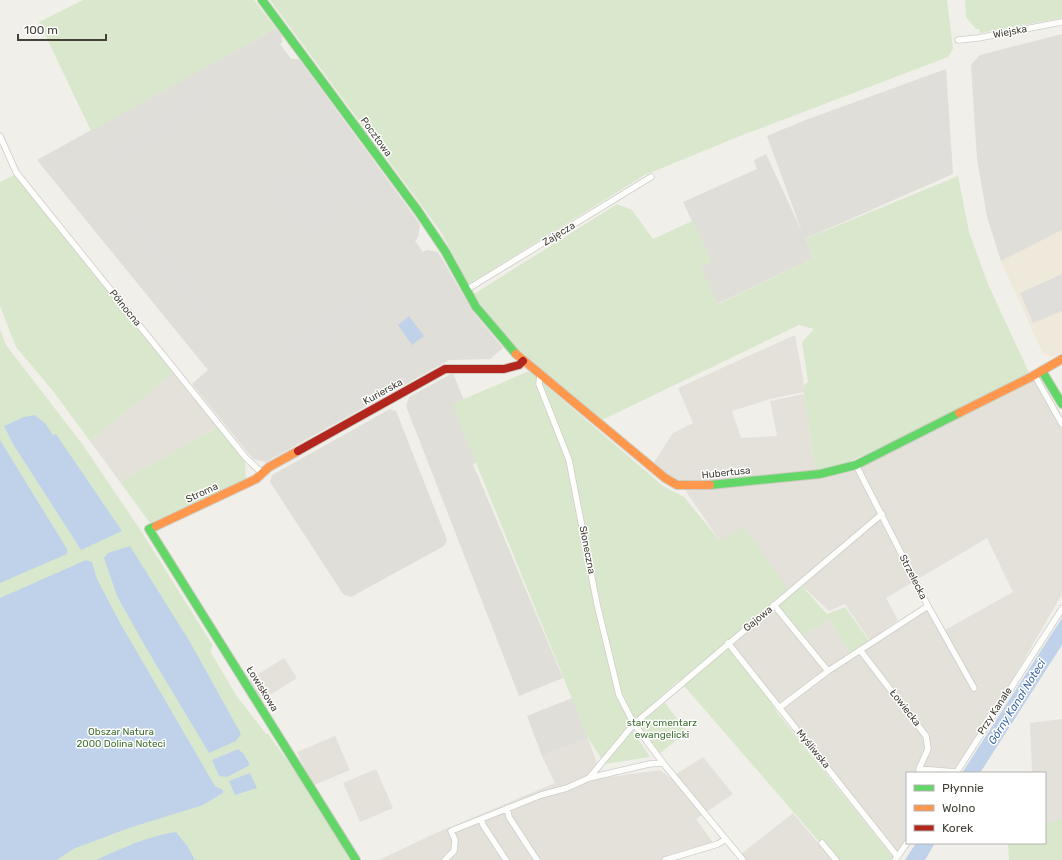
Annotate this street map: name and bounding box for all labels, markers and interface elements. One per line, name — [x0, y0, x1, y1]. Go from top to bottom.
scale bar — [18, 16, 106, 42]
text: 100 m — [24, 23, 58, 37]
street label: Wiejska — [992, 23, 1028, 41]
street label: Pocztowa — [358, 115, 394, 159]
street label: Zajęcza — [541, 219, 577, 249]
street label: Północna — [107, 287, 143, 329]
street label: Kurierska — [361, 376, 405, 408]
street label: Hubertusa — [701, 464, 751, 482]
street label: Stroma — [184, 480, 220, 506]
street label: Słoneczna — [576, 525, 598, 575]
street label: Strzelecka — [897, 553, 929, 601]
street label: Gajowa — [741, 604, 775, 634]
water label: Górny Kanał Noteci — [986, 657, 1049, 747]
street label: Łowiskowa — [243, 664, 281, 714]
street label: Przy Kanale — [975, 685, 1015, 737]
street label: Łowiecka — [887, 687, 923, 729]
park label: stary cmentarz ewangelicki — [627, 717, 697, 741]
park label: Obszar Natura 2000 Dolina Noteci — [77, 726, 165, 750]
street label: Myśliwska — [794, 727, 832, 771]
legend — [906, 772, 1046, 844]
text: Płynnie — [942, 781, 984, 795]
text: Wolno — [942, 801, 975, 815]
text: Korek — [942, 821, 974, 835]

